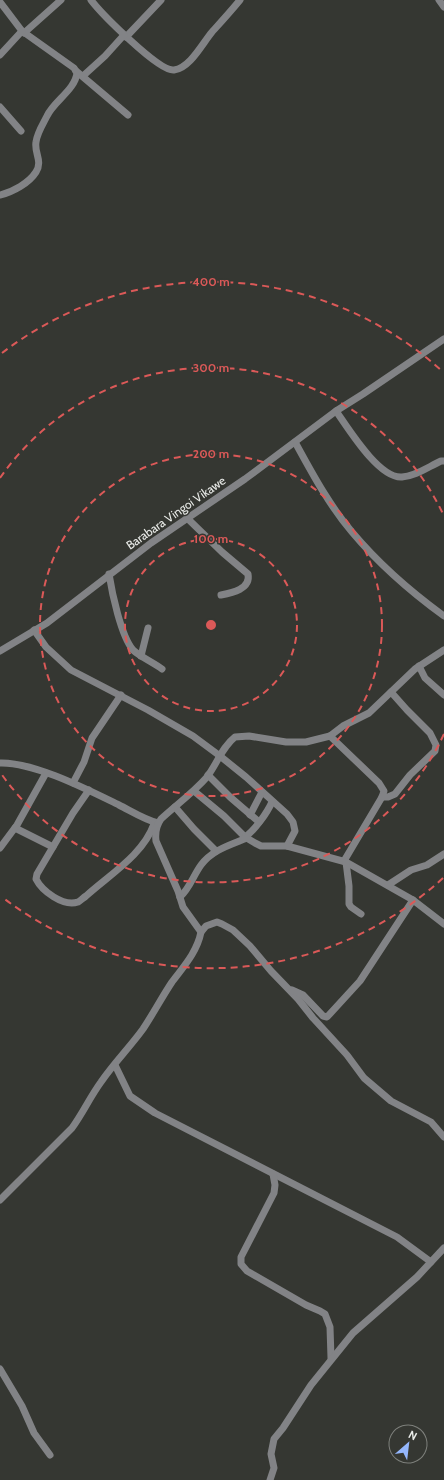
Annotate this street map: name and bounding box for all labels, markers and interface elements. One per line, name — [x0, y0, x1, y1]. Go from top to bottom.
text: 400 m — [192, 274, 230, 289]
text: 300 m — [193, 360, 229, 375]
text: 200 m — [193, 446, 229, 461]
street label: Barabara Vingoi Vikawe — [123, 473, 228, 553]
text: 100 m — [194, 531, 228, 546]
centre of rings — [204, 618, 218, 632]
north arrow — [388, 1424, 428, 1464]
text: N — [406, 1427, 419, 1443]

